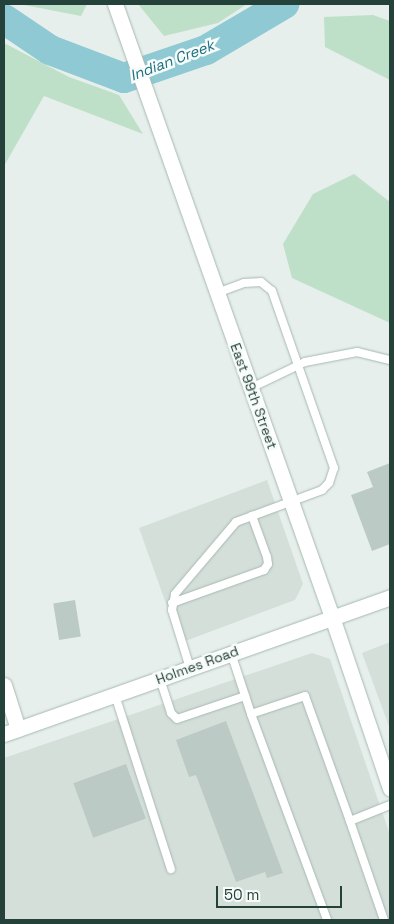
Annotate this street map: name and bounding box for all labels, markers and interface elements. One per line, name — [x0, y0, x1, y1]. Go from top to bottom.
water label: Indian Creek — [127, 36, 217, 84]
street label: East 99th Street — [227, 341, 281, 451]
street label: Holmes Road — [153, 642, 241, 688]
scale bar — [219, 876, 345, 908]
text: 50 m — [224, 885, 259, 904]

